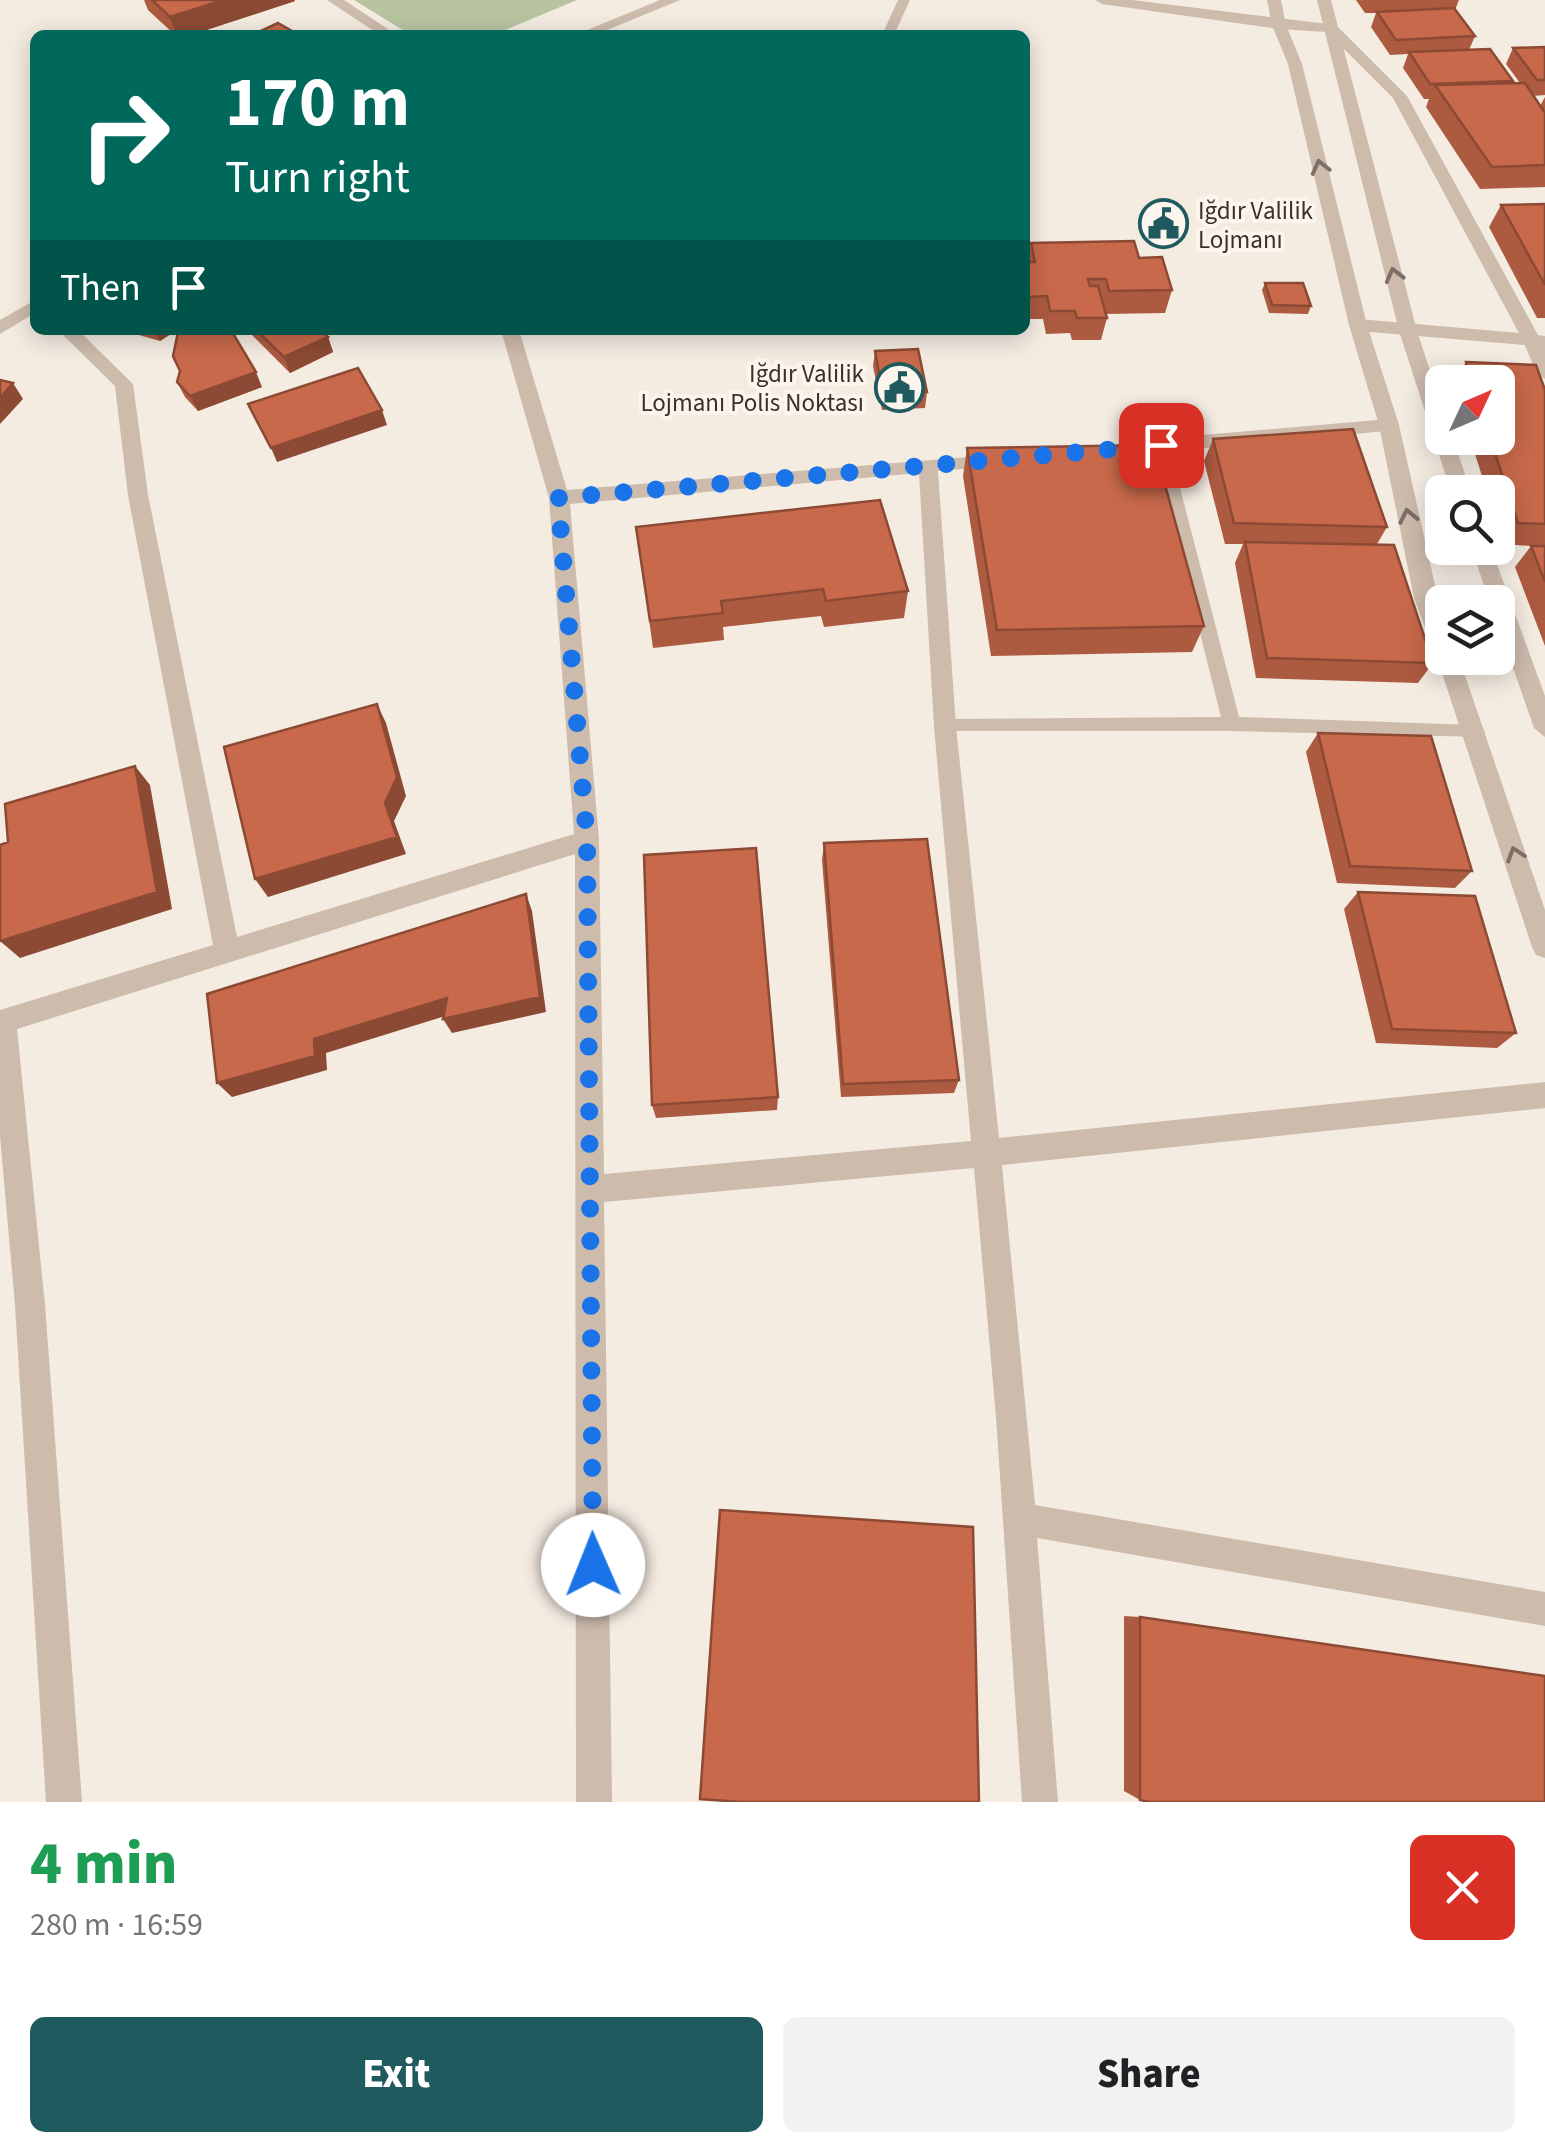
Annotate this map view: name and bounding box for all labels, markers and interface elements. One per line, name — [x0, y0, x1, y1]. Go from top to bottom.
text: 170 m — [225, 53, 410, 153]
icon: right — [60, 70, 190, 200]
text: Turn right — [225, 146, 410, 210]
one-way arrow — [1311, 159, 1332, 176]
place label: Iğdır Valilik Lojmanı — [1198, 193, 1314, 258]
public building icon: Iğdır Valilik Lojmanı — [1137, 198, 1189, 250]
icon: arrive — [161, 260, 216, 315]
text: Then — [60, 261, 141, 315]
one-way arrow — [1384, 266, 1405, 284]
place label: Iğdır Valilik Lojmanı Polis Noktası — [640, 356, 865, 421]
public building icon: Iğdır Valilik Lojmanı Polis Noktası — [873, 361, 925, 413]
north arrow — [1425, 365, 1515, 455]
map controls — [1425, 365, 1515, 675]
pin — [1119, 403, 1204, 488]
icon: arrive — [1134, 418, 1189, 473]
button: search — [1425, 475, 1515, 565]
one-way arrow — [1399, 508, 1420, 525]
button: layers — [1425, 585, 1515, 675]
one-way arrow — [1506, 846, 1527, 863]
position arrow — [541, 1513, 645, 1617]
text: 4 min — [30, 1822, 177, 1907]
button: close — [1410, 1835, 1515, 1940]
text: 280 m · 16:59 — [30, 1902, 203, 1948]
button: Exit — [30, 2017, 763, 2132]
button: Share — [783, 2017, 1515, 2132]

